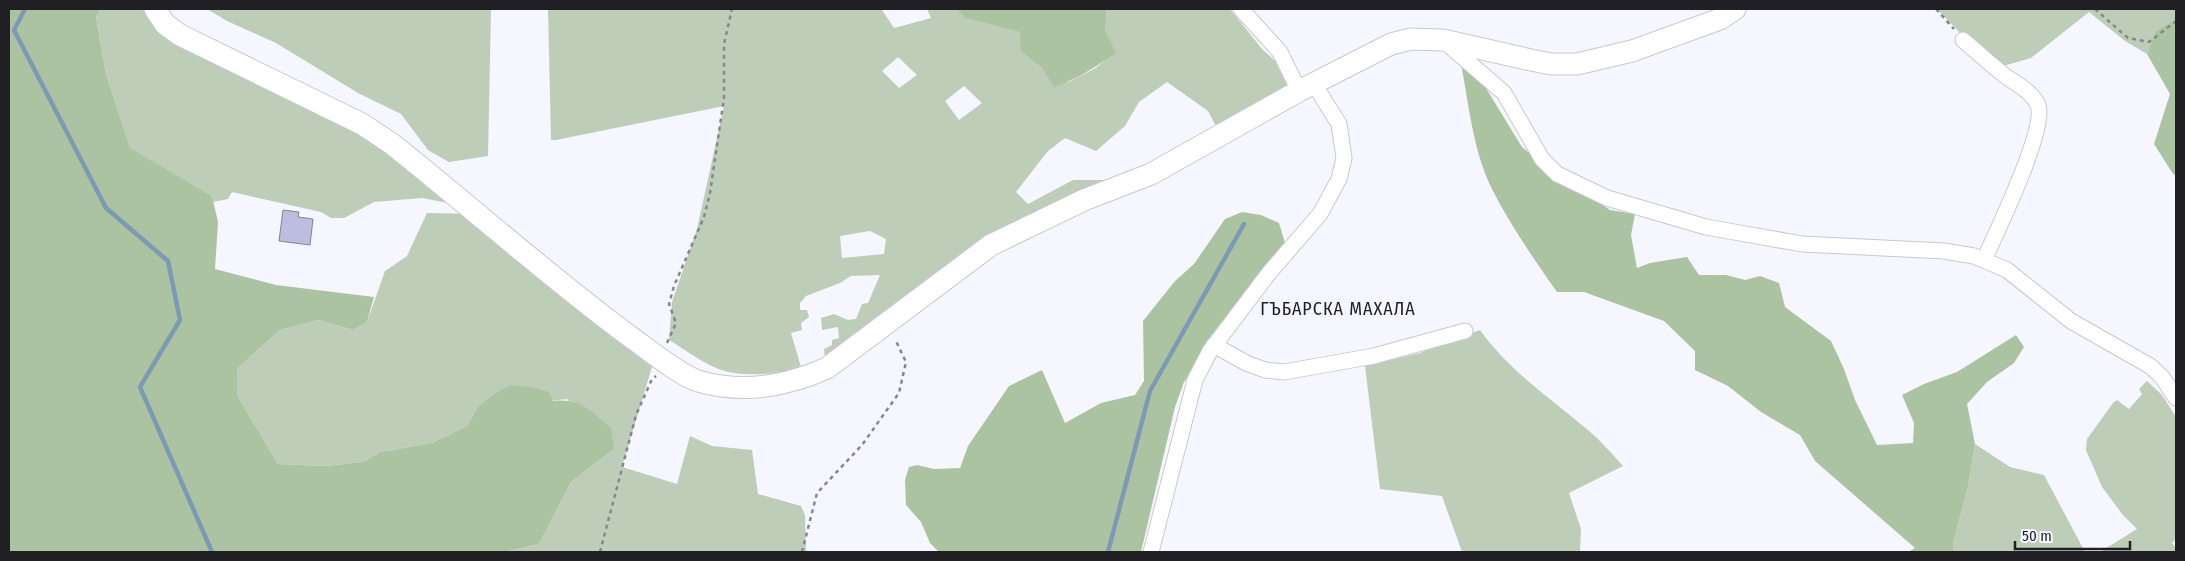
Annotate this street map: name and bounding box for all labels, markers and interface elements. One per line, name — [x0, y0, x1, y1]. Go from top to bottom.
district label: ГЪБАРСКА МАХАЛА — [1260, 298, 1416, 320]
scale bar — [2015, 518, 2130, 550]
text: 50 m — [2022, 527, 2052, 545]

